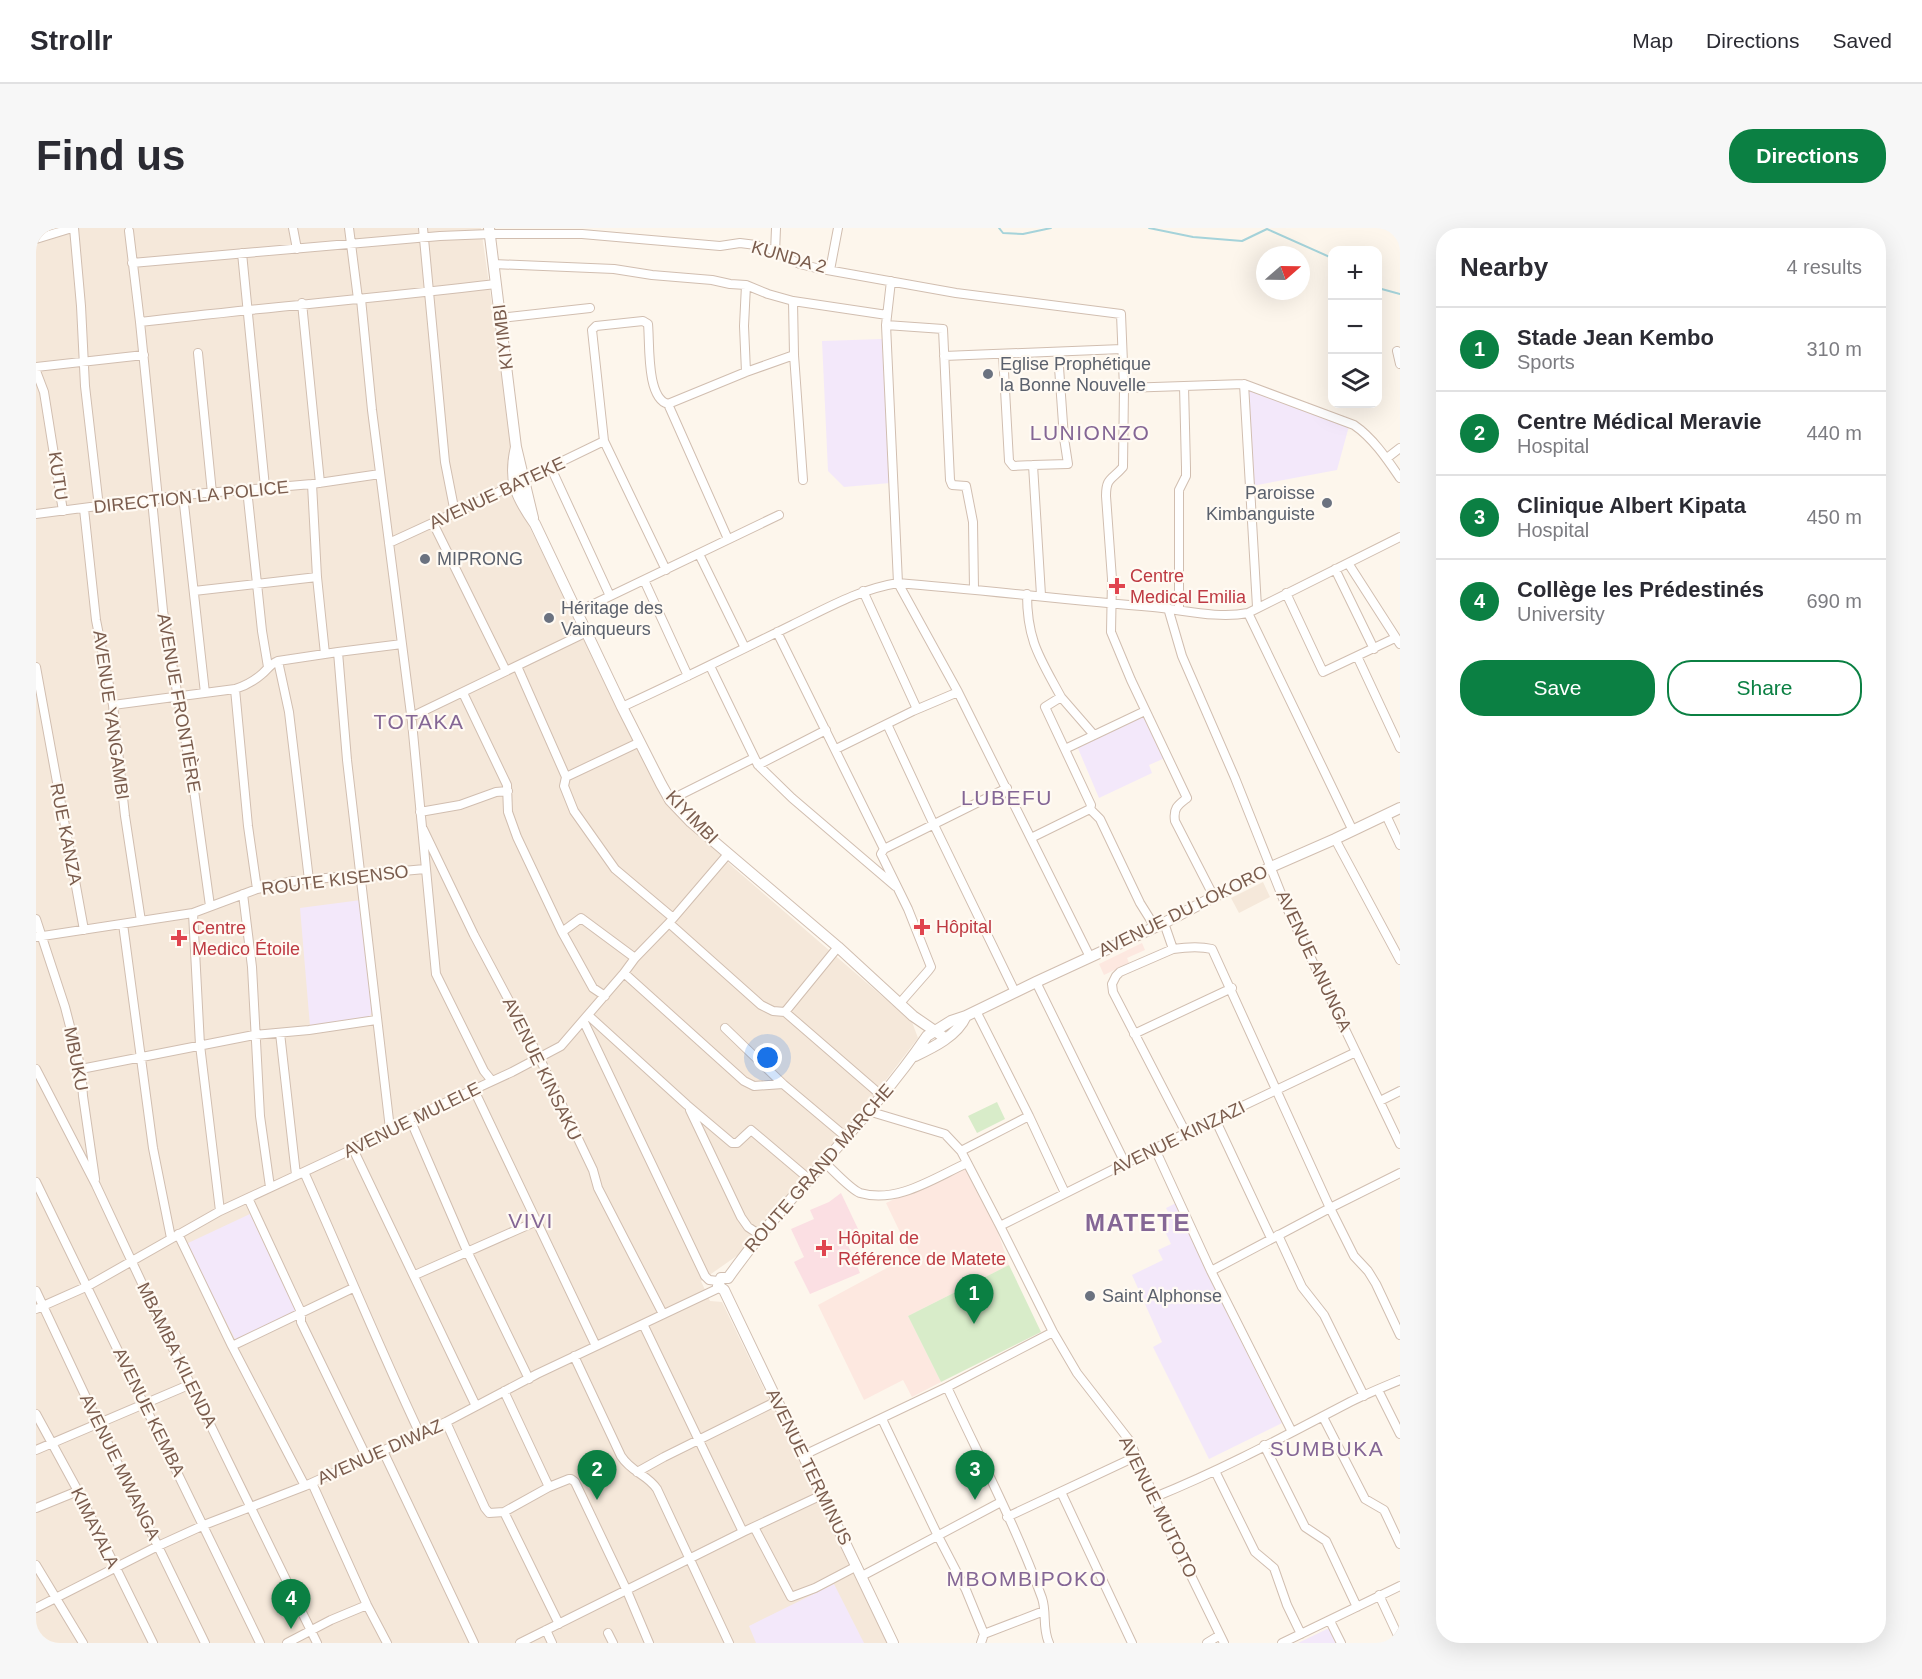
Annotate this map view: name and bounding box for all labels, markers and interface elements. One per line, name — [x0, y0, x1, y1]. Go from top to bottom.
text: Strollr — [30, 25, 112, 56]
text: Map — [1632, 29, 1673, 52]
text: Directions — [1706, 29, 1799, 52]
text: Saved — [1832, 29, 1892, 52]
button: Directions — [1729, 129, 1886, 183]
text: Find us — [36, 132, 185, 179]
street label: KUNDA 2 — [749, 237, 829, 277]
north arrow — [1256, 246, 1310, 300]
map controls — [1328, 246, 1382, 408]
button: + — [1328, 246, 1382, 300]
text: Nearby — [1460, 252, 1548, 282]
text: 4 results — [1786, 256, 1862, 278]
button: − — [1328, 300, 1382, 354]
street label: KIYIMBI — [489, 303, 517, 371]
text: Stade Jean Kembo — [1517, 325, 1714, 350]
text: 1 — [1474, 338, 1485, 360]
text: 310 m — [1806, 338, 1862, 360]
text: Sports — [1517, 351, 1575, 373]
place label: Eglise Prophétique la Bonne Nouvelle — [1000, 354, 1151, 395]
button: layers — [1328, 354, 1382, 408]
marker: Eglise Prophétique la Bonne Nouvelle — [981, 367, 995, 381]
text: Centre Médical Meravie — [1517, 409, 1762, 434]
district label: LUNIONZO — [1030, 421, 1150, 444]
text: 2 — [1474, 422, 1485, 444]
text: 440 m — [1806, 422, 1862, 444]
text: Hospital — [1517, 435, 1589, 457]
street label: KUTU — [45, 450, 71, 502]
street label: AVENUE BATEKE — [426, 453, 568, 533]
street label: DIRECTION LA POLICE — [92, 477, 290, 517]
place label: Paroisse Kimbanguiste — [1206, 483, 1315, 524]
text: Clinique Albert Kipata — [1517, 493, 1746, 518]
marker: Paroisse Kimbanguiste — [1320, 496, 1334, 510]
text: 3 — [1474, 506, 1485, 528]
text: 450 m — [1806, 506, 1862, 528]
text: Hospital — [1517, 519, 1589, 541]
place label: MIPRONG — [437, 549, 523, 569]
marker: MIPRONG — [418, 552, 432, 566]
place label: Centre Medical Emilia — [1130, 566, 1247, 607]
marker: Centre Medical Emilia — [1108, 577, 1126, 595]
text: Collège les Prédestinés — [1517, 577, 1764, 602]
text: 4 — [1474, 590, 1485, 612]
text: 690 m — [1806, 590, 1862, 612]
place label: Héritage des Vainqueurs — [561, 598, 663, 639]
text: University — [1517, 603, 1605, 625]
marker: Héritage des Vainqueurs — [542, 611, 556, 625]
street label: AVENUE FRONTIÈRE — [153, 612, 205, 794]
street label: AVENUE YANGAMBI — [89, 629, 133, 801]
button: Save — [1460, 660, 1655, 716]
button: Share — [1667, 660, 1862, 716]
district label: TOTAKA — [373, 710, 465, 733]
street label: RUE KANZA — [46, 782, 86, 886]
street label: KIYIMBI — [662, 786, 722, 848]
district label: LUBEFU — [961, 786, 1053, 809]
street label: ROUTE KISENSO — [260, 861, 410, 899]
street label: AVENUE DU LOKORO — [1095, 861, 1271, 961]
street label: AVENUE ANUNGA — [1272, 887, 1356, 1035]
place label: Hôpital — [936, 917, 992, 937]
place label: Centre Medico Étoile — [192, 918, 300, 959]
marker: Hôpital — [913, 918, 931, 936]
marker: Centre Medico Étoile — [170, 929, 188, 947]
street label: AVENUE KINSAKU — [499, 994, 585, 1144]
street label: MBUKU — [60, 1025, 92, 1093]
your location — [753, 1043, 782, 1072]
street label: AVENUE MULELE — [340, 1078, 484, 1162]
street label: ROUTE GRAND MARCHE — [741, 1080, 897, 1256]
street label: AVENUE KINZAZI — [1108, 1097, 1248, 1179]
district label: VIVI — [508, 1209, 554, 1232]
district label: MATETE — [1085, 1209, 1191, 1236]
place label: Hôpital de Référence de Matete — [838, 1228, 1006, 1269]
marker: Hôpital de Référence de Matete — [815, 1239, 833, 1257]
pin: 1 — [954, 1274, 994, 1324]
street label: MBAMBA KILENDA — [133, 1279, 221, 1431]
place label: Saint Alphonse — [1102, 1286, 1222, 1306]
marker: Saint Alphonse — [1083, 1289, 1097, 1303]
street label: AVENUE KEMBA — [109, 1344, 189, 1480]
street label: AVENUE TERMINUS — [762, 1386, 856, 1548]
street label: AVENUE MWANGA — [76, 1391, 164, 1543]
street label: AVENUE DIWAZ — [314, 1415, 446, 1489]
street label: AVENUE MUTOTO — [1115, 1433, 1201, 1581]
district label: SUMBUKA — [1270, 1437, 1384, 1460]
pin: 2 — [578, 1450, 616, 1500]
pin: 3 — [956, 1450, 994, 1500]
street label: KIMAYALA — [67, 1484, 123, 1572]
district label: MBOMBIPOKO — [947, 1567, 1107, 1590]
pin: 4 — [272, 1580, 310, 1629]

